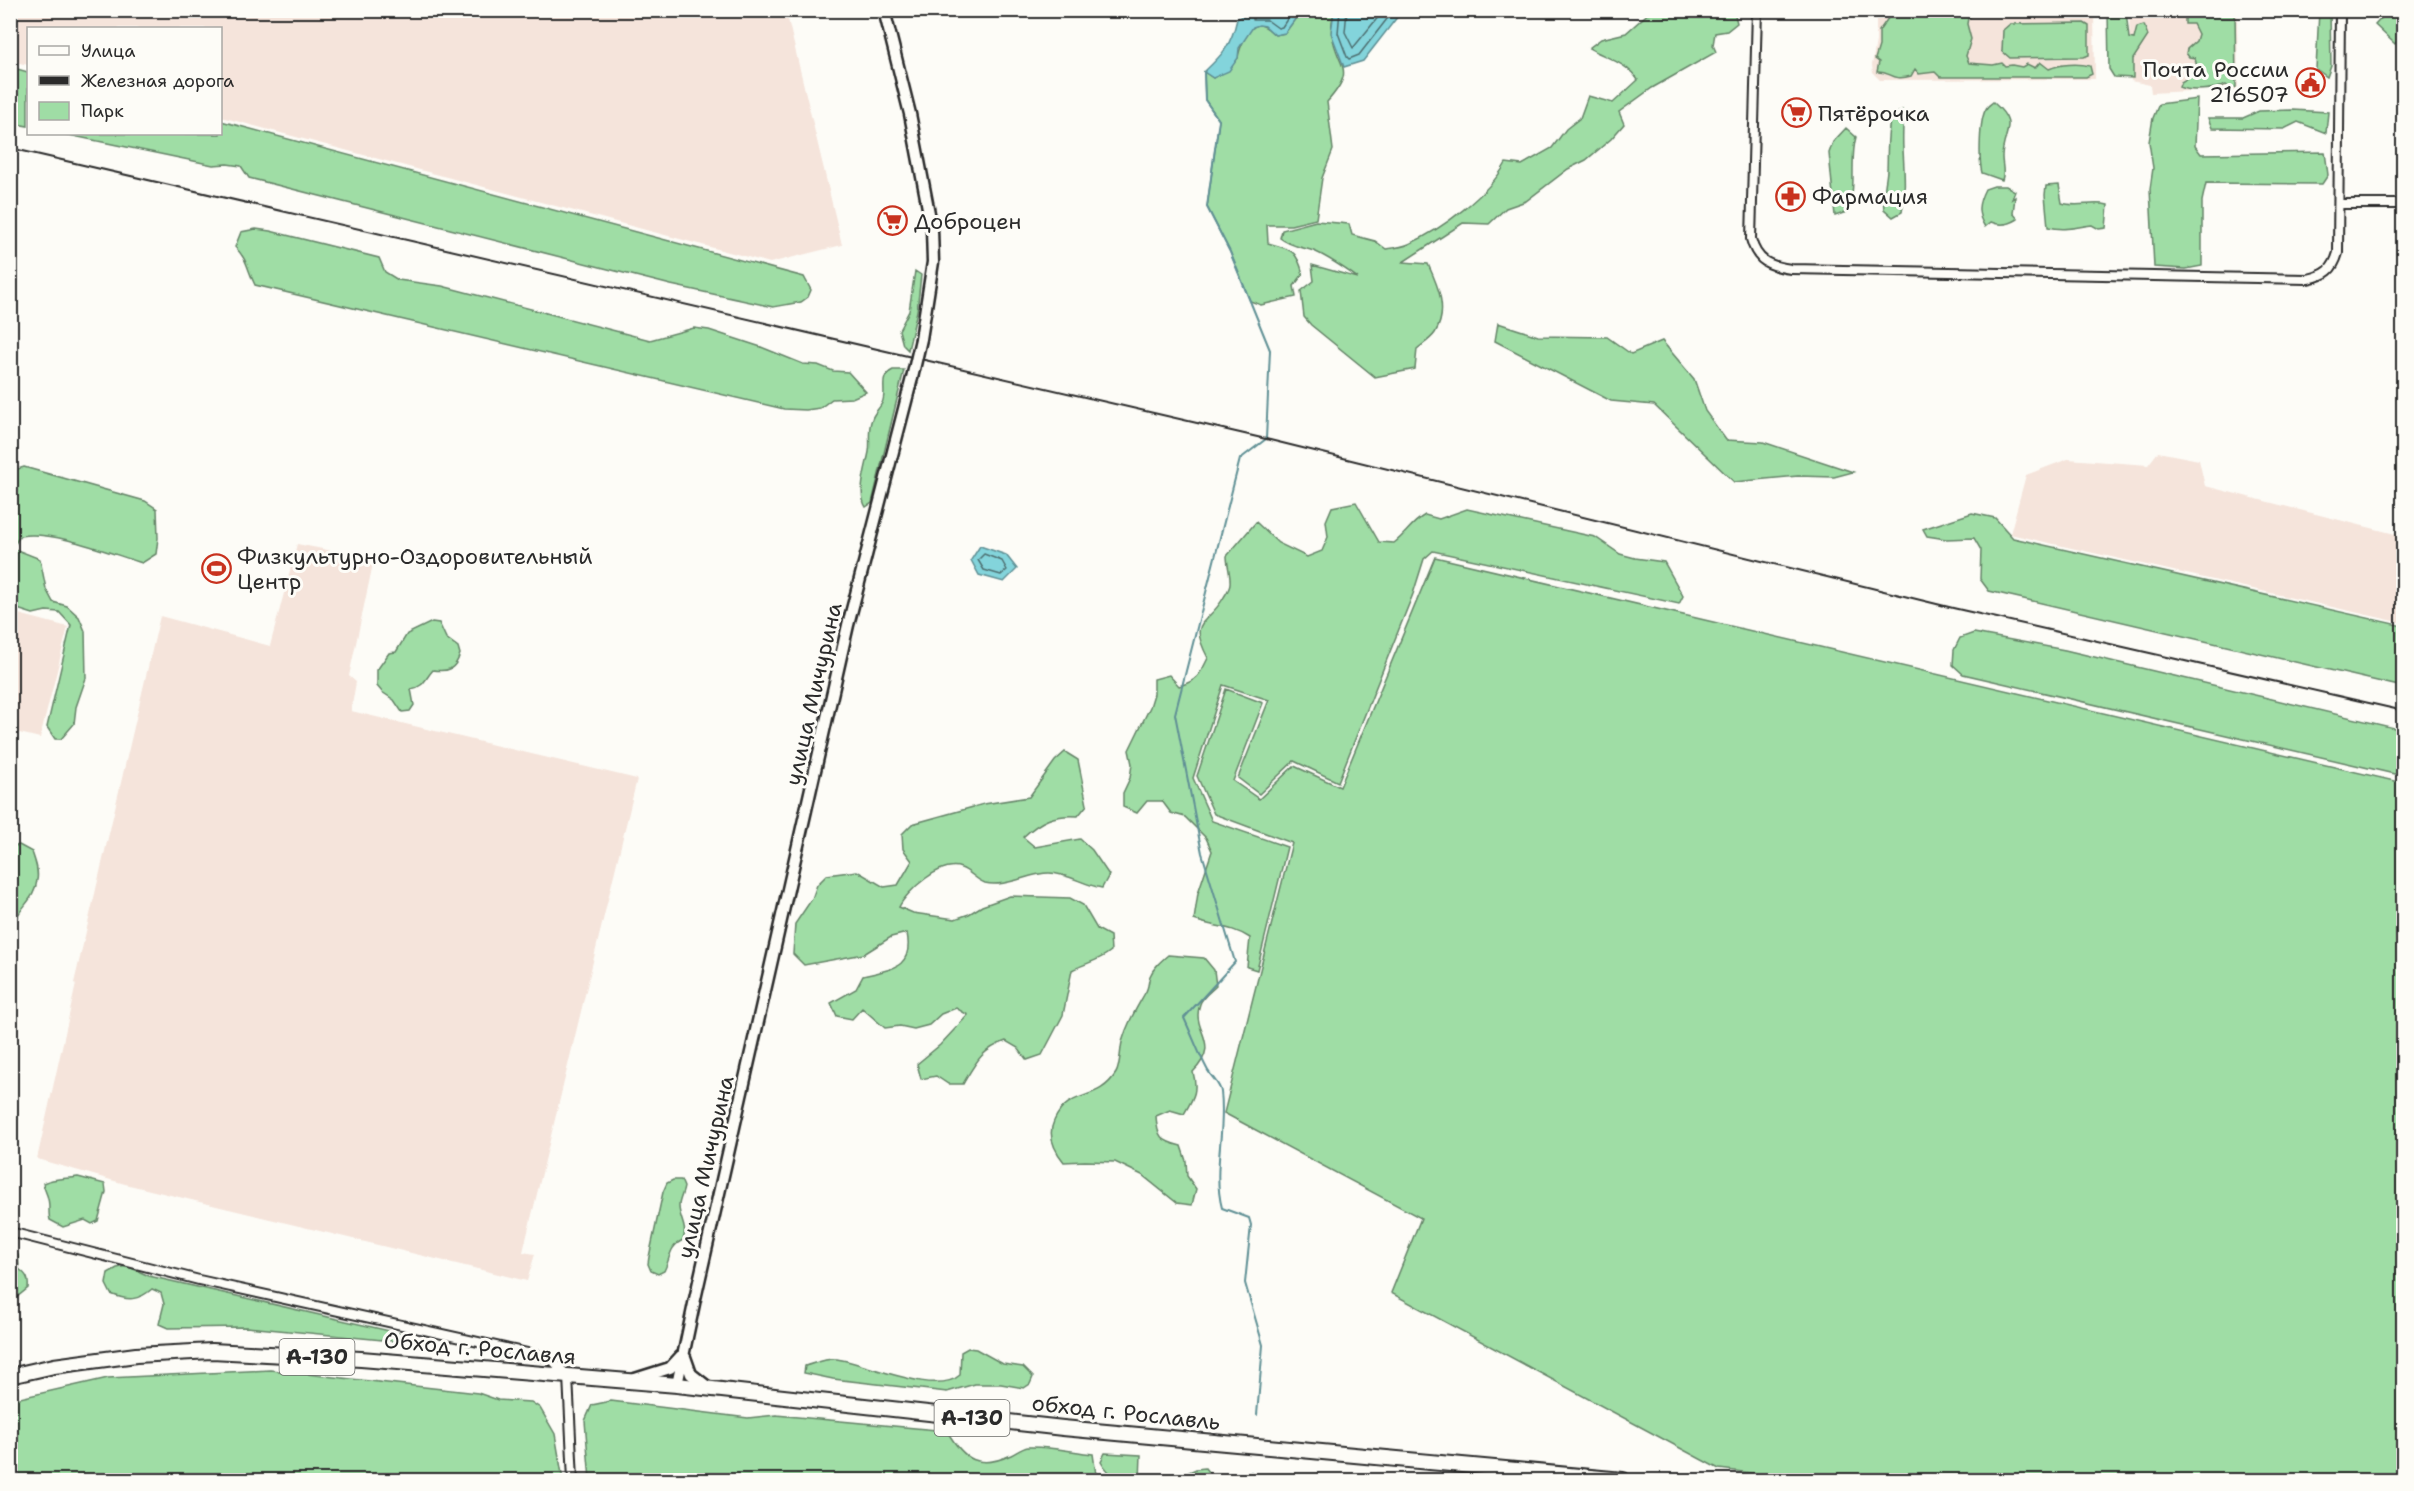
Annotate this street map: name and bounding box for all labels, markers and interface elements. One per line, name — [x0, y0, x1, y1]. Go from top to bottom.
legend — [27, 27, 222, 135]
text: Улица — [81, 39, 135, 63]
place label: Почта России 216507 — [2143, 55, 2289, 109]
public building icon: Почта России 216507 — [2294, 66, 2326, 98]
text: Железная дорога — [81, 69, 234, 93]
supermarket icon: Пятёрочка — [1781, 97, 1813, 129]
text: Парк — [81, 99, 124, 123]
place label: Пятёрочка — [1818, 99, 1930, 128]
pharmacy icon: Фармация — [1775, 180, 1807, 212]
place label: Фармация — [1812, 182, 1928, 211]
supermarket icon: Доброцен — [877, 205, 909, 237]
place label: Доброцен — [914, 207, 1021, 236]
place label: Физкультурно-Оздоровительный Центр — [237, 542, 593, 596]
sports icon: Физкультурно-Оздоровительный Центр — [200, 553, 232, 585]
street label: улица Мичурина — [778, 599, 849, 788]
street label: улица Мичурина — [670, 1072, 741, 1261]
street label: Обход г. Рославля — [383, 1326, 577, 1371]
road number: А-130 — [280, 1339, 354, 1375]
street label: обход г. Рославль — [1030, 1388, 1222, 1437]
road number: А-130 — [934, 1400, 1010, 1436]

